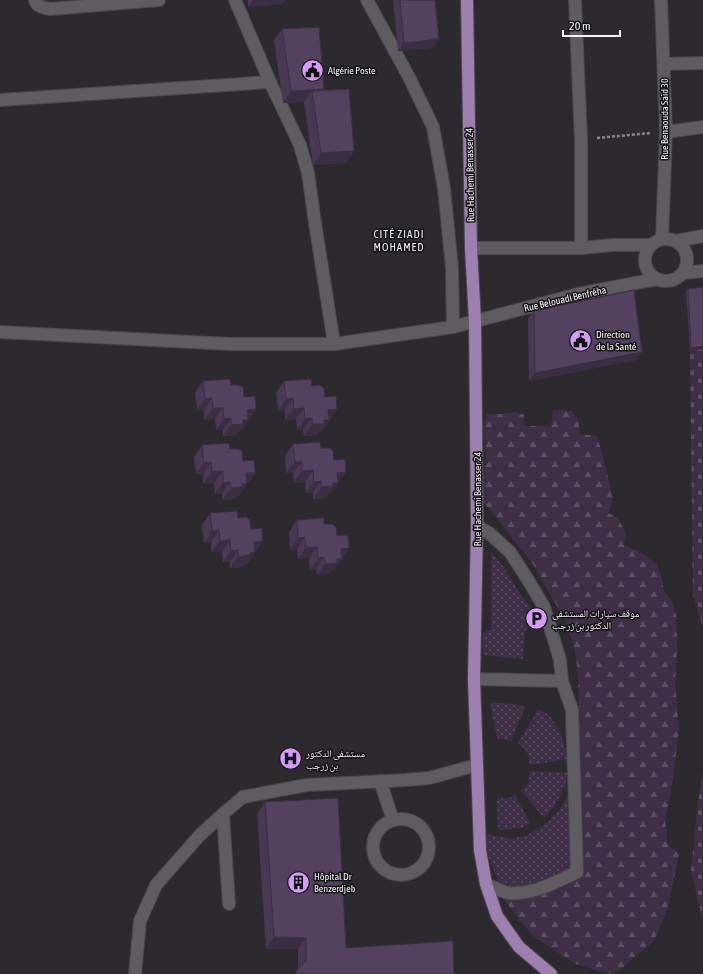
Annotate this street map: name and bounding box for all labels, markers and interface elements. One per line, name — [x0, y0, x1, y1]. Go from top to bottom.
scale bar — [563, 12, 620, 38]
text: 20 m — [569, 19, 591, 33]
public building icon: Algérie Poste — [300, 57, 326, 83]
place label: Algérie Poste — [328, 65, 376, 76]
street label: Rue Benaouda Saïd 30 — [659, 78, 670, 160]
street label: Rue Hachemi Benasser 24 — [464, 127, 476, 222]
district label: CITÉ ZIADI MOHAMED — [374, 228, 424, 253]
street label: Rue Belouadi Benfréha — [523, 284, 608, 314]
public building icon: Direction de la Santé — [568, 327, 594, 353]
place label: Direction de la Santé — [596, 329, 637, 352]
street label: Rue Hachemi Benasser 24 — [472, 452, 483, 546]
parking icon: موقف سيارات المستشفى الدكتور بن زرجب — [524, 606, 550, 632]
place label: موقف سيارات المستشفى الدكتور بن زرجب — [552, 608, 640, 632]
hospital icon: مستشفى الدكتور بن زرجب — [278, 746, 304, 772]
place label: مستشفى الدكتور بن زرجب — [305, 748, 365, 772]
building icon: Hôpital Dr Benzerdjeb — [285, 869, 311, 895]
place label: Hôpital Dr Benzerdjeb — [314, 871, 356, 894]

